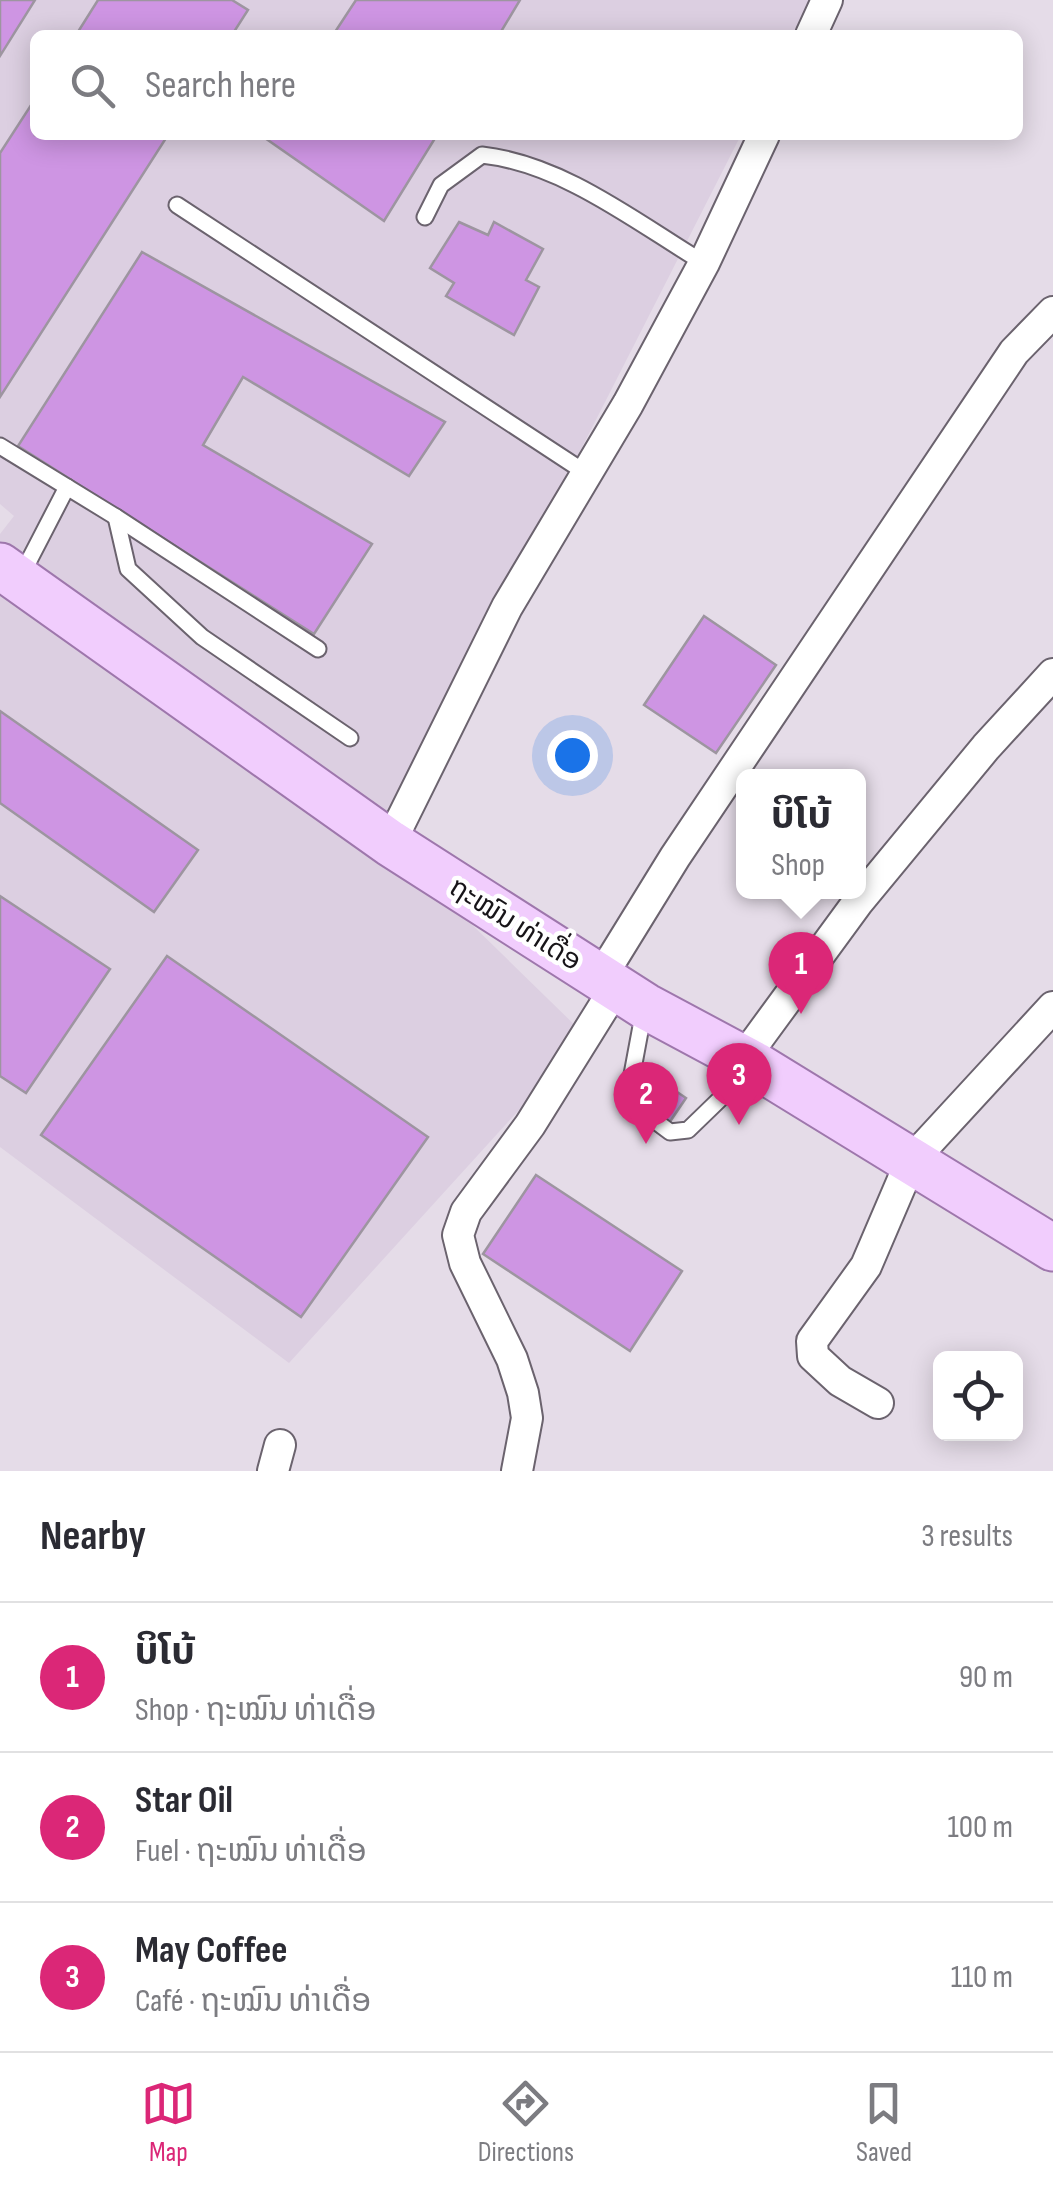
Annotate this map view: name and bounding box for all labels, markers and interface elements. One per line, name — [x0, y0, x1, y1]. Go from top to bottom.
search box — [30, 30, 1023, 140]
icon: search — [65, 58, 120, 113]
text: Search here — [145, 63, 296, 108]
your location — [547, 730, 598, 781]
popup — [736, 769, 866, 899]
text: ບິໂບ້ — [771, 794, 831, 839]
text: Shop — [771, 846, 825, 885]
street label: ຖະໝົນ ທ່າເດື່ອ — [443, 866, 591, 978]
pin: 1 — [768, 932, 834, 1014]
pin: 3 — [706, 1042, 772, 1125]
pin: 2 — [614, 1062, 678, 1144]
map controls — [933, 1351, 1023, 1441]
button: locate — [933, 1351, 1023, 1441]
text: Nearby — [40, 1511, 146, 1562]
text: 3 results — [921, 1517, 1013, 1556]
text: ບິໂບ້ — [135, 1630, 195, 1675]
text: 1 — [66, 1658, 79, 1697]
text: 90 m — [959, 1658, 1013, 1697]
text: Shop · ຖະໝົນ ທ່າເດື່ອ — [135, 1691, 376, 1730]
text: Star Oil — [135, 1778, 233, 1823]
text: 2 — [65, 1808, 80, 1847]
text: 100 m — [948, 1808, 1013, 1847]
text: Fuel · ຖະໝົນ ທ່າເດື່ອ — [135, 1832, 367, 1871]
text: May Coffee — [135, 1928, 288, 1973]
text: 3 — [65, 1958, 80, 1997]
text: 110 m — [951, 1958, 1013, 1997]
text: Café · ຖະໝົນ ທ່າເດື່ອ — [135, 1982, 371, 2021]
tab: Map — [141, 2076, 196, 2169]
tab: Directions — [478, 2076, 574, 2169]
tab: Saved — [856, 2076, 912, 2169]

